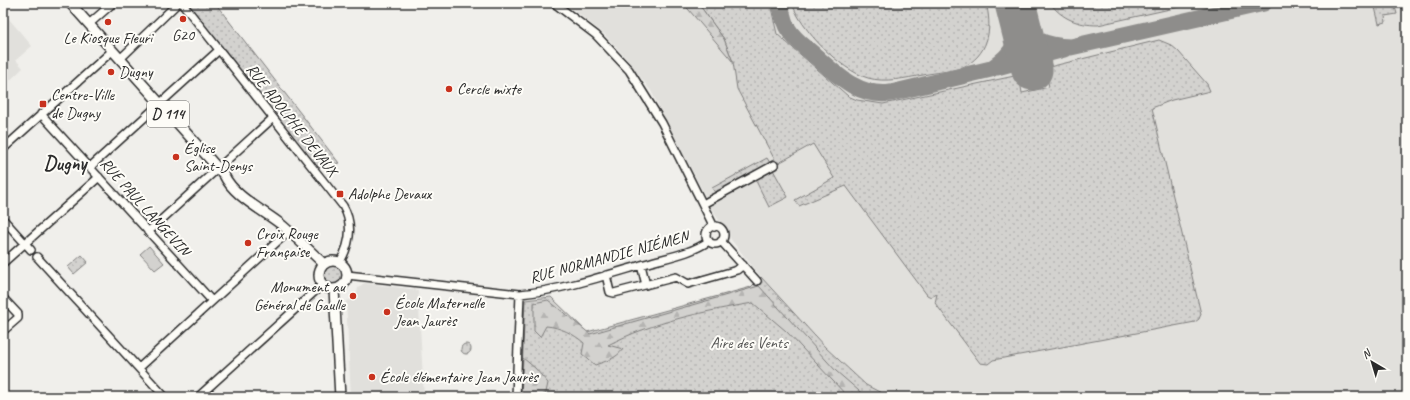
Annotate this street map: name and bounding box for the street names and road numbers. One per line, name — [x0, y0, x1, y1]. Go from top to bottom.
street label: RUE ADOLPHE DEVAUX — [242, 60, 343, 182]
road number: D 114 — [147, 101, 189, 127]
street label: RUE PAUL LANGEVIN — [96, 154, 196, 262]
street label: RUE NORMANDIE NIÉMEN — [527, 225, 693, 288]

